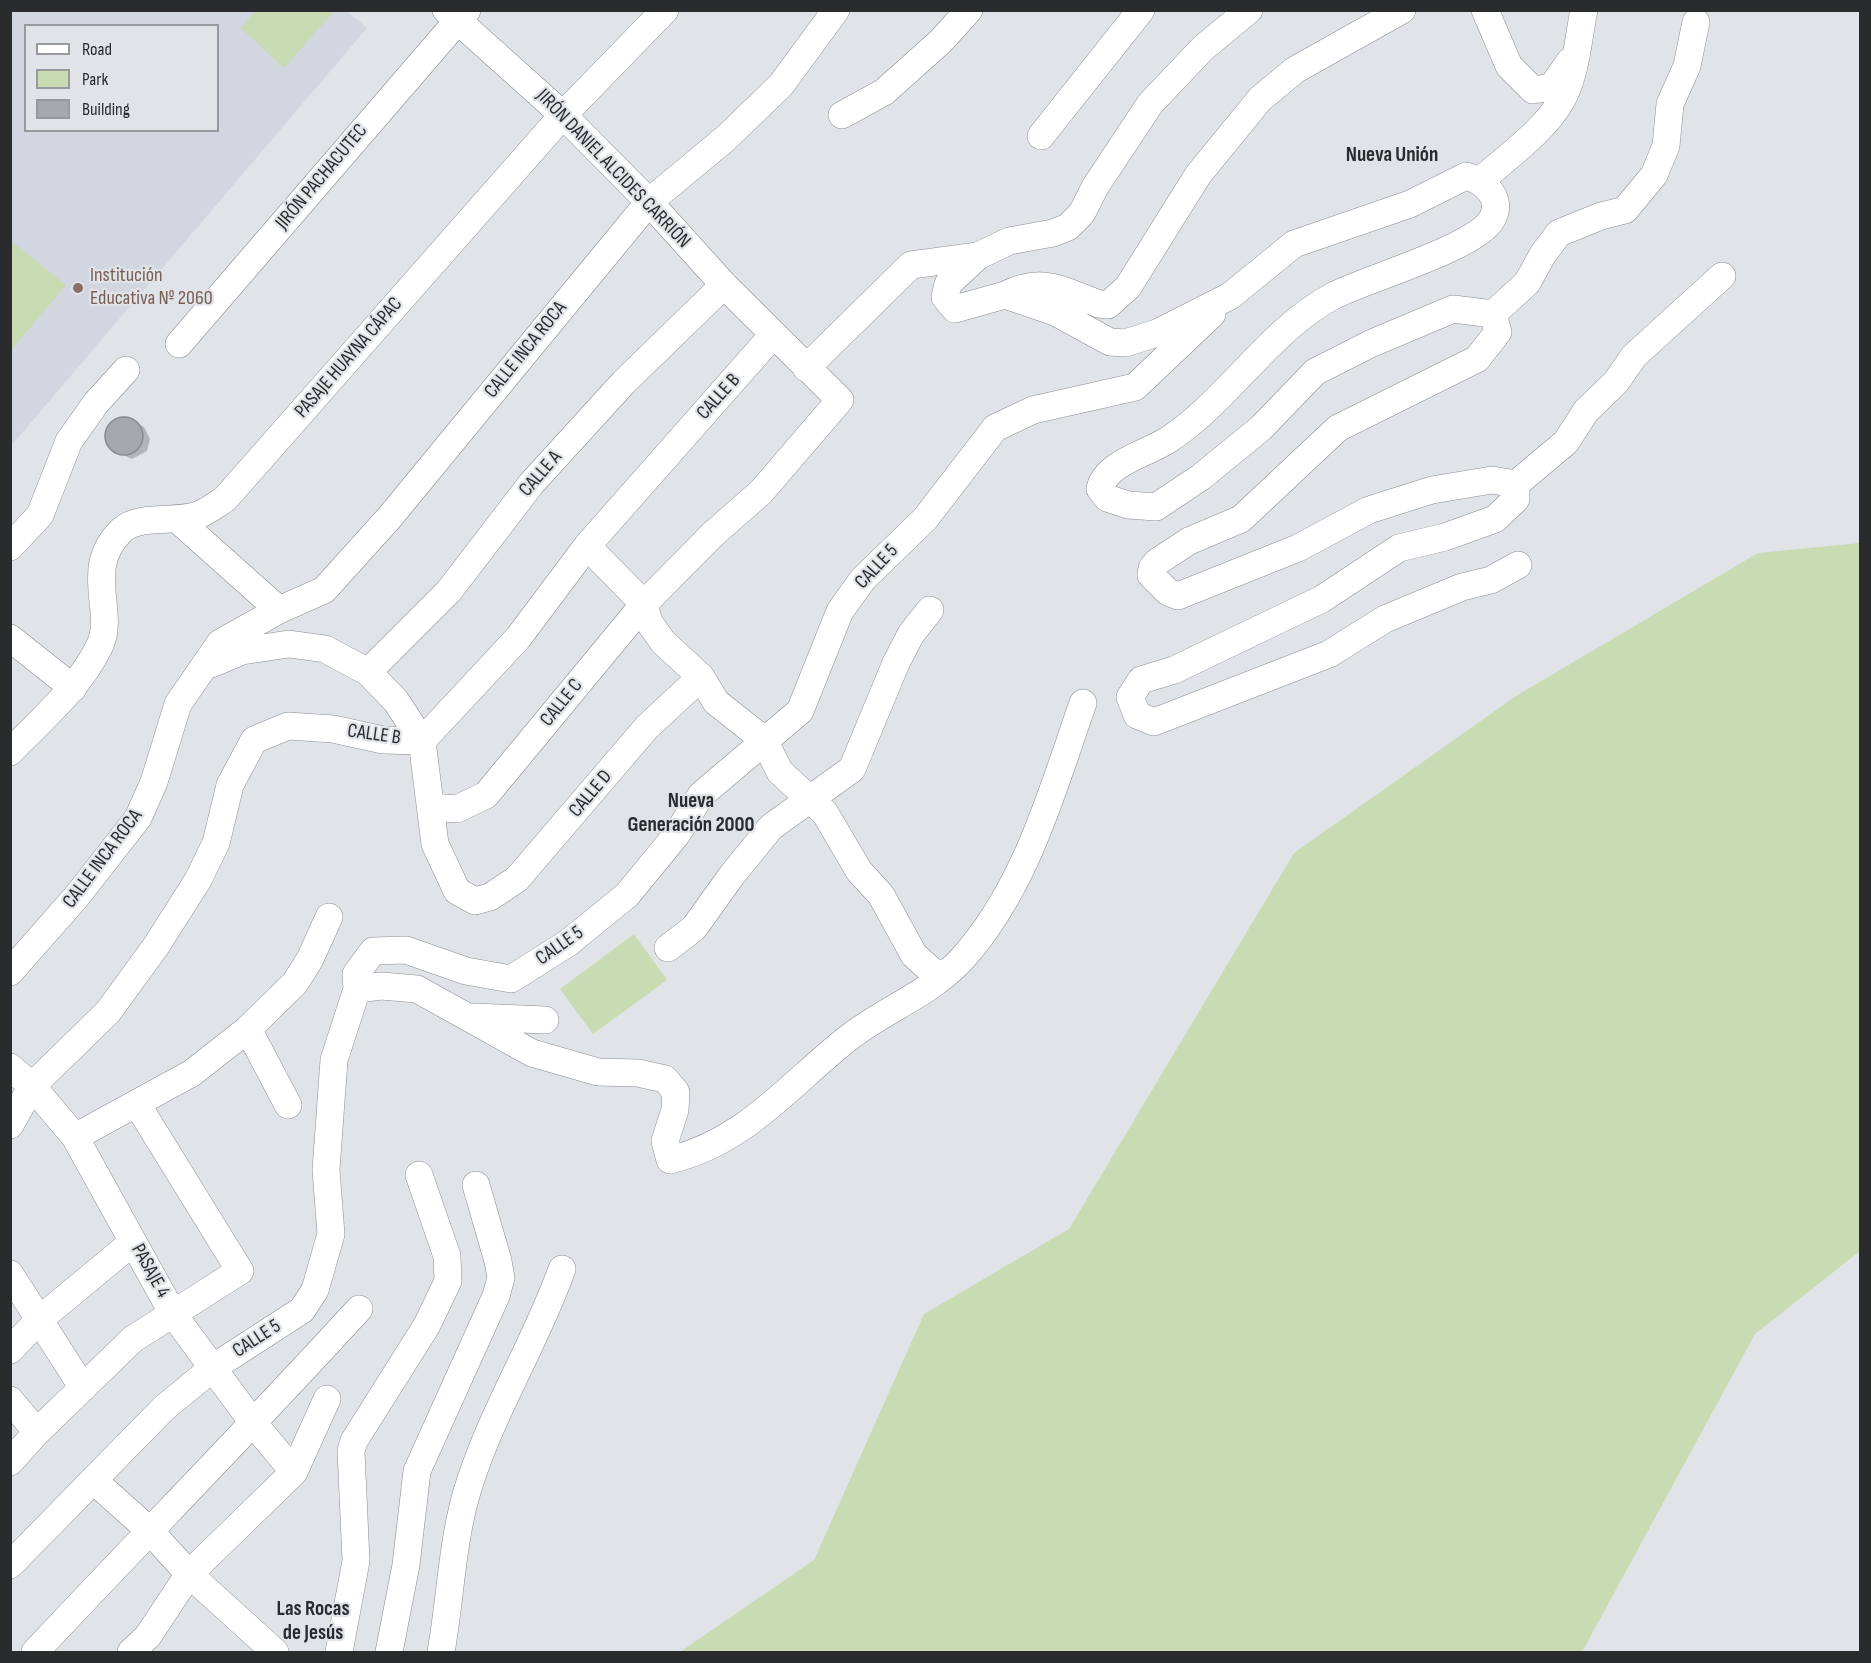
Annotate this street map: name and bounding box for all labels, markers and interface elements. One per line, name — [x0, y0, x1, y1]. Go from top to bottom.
legend — [24, 24, 219, 132]
text: Road — [82, 39, 112, 60]
text: Park — [82, 69, 108, 90]
street label: JIRÓN DANIEL ALCIDES CARRIÓN — [531, 85, 695, 253]
text: Building — [82, 99, 130, 120]
street label: JIRÓN PACHACUTEC — [271, 119, 373, 235]
district label: Nueva Unión — [1346, 143, 1438, 169]
place label: Institución Educativa Nº 2060 — [90, 264, 213, 311]
marker: Institución Educativa Nº 2060 — [71, 281, 85, 295]
street label: PASAJE HUAYNA CÁPAC — [290, 293, 408, 423]
street label: CALLE INCA ROCA — [480, 297, 572, 403]
street label: CALLE B — [692, 369, 746, 425]
street label: CALLE A — [515, 446, 567, 502]
street label: CALLE 5 — [850, 540, 904, 594]
street label: CALLE C — [536, 674, 588, 732]
street label: CALLE B — [346, 719, 402, 751]
street label: CALLE D — [564, 765, 618, 823]
district label: Nueva Generación 2000 — [627, 789, 755, 839]
street label: CALLE INCA ROCA — [58, 805, 148, 913]
street label: CALLE 5 — [532, 921, 588, 971]
street label: PASAJE 4 — [125, 1240, 175, 1302]
street label: CALLE 5 — [228, 1315, 286, 1363]
district label: Las Rocas de Jesús — [277, 1597, 349, 1647]

